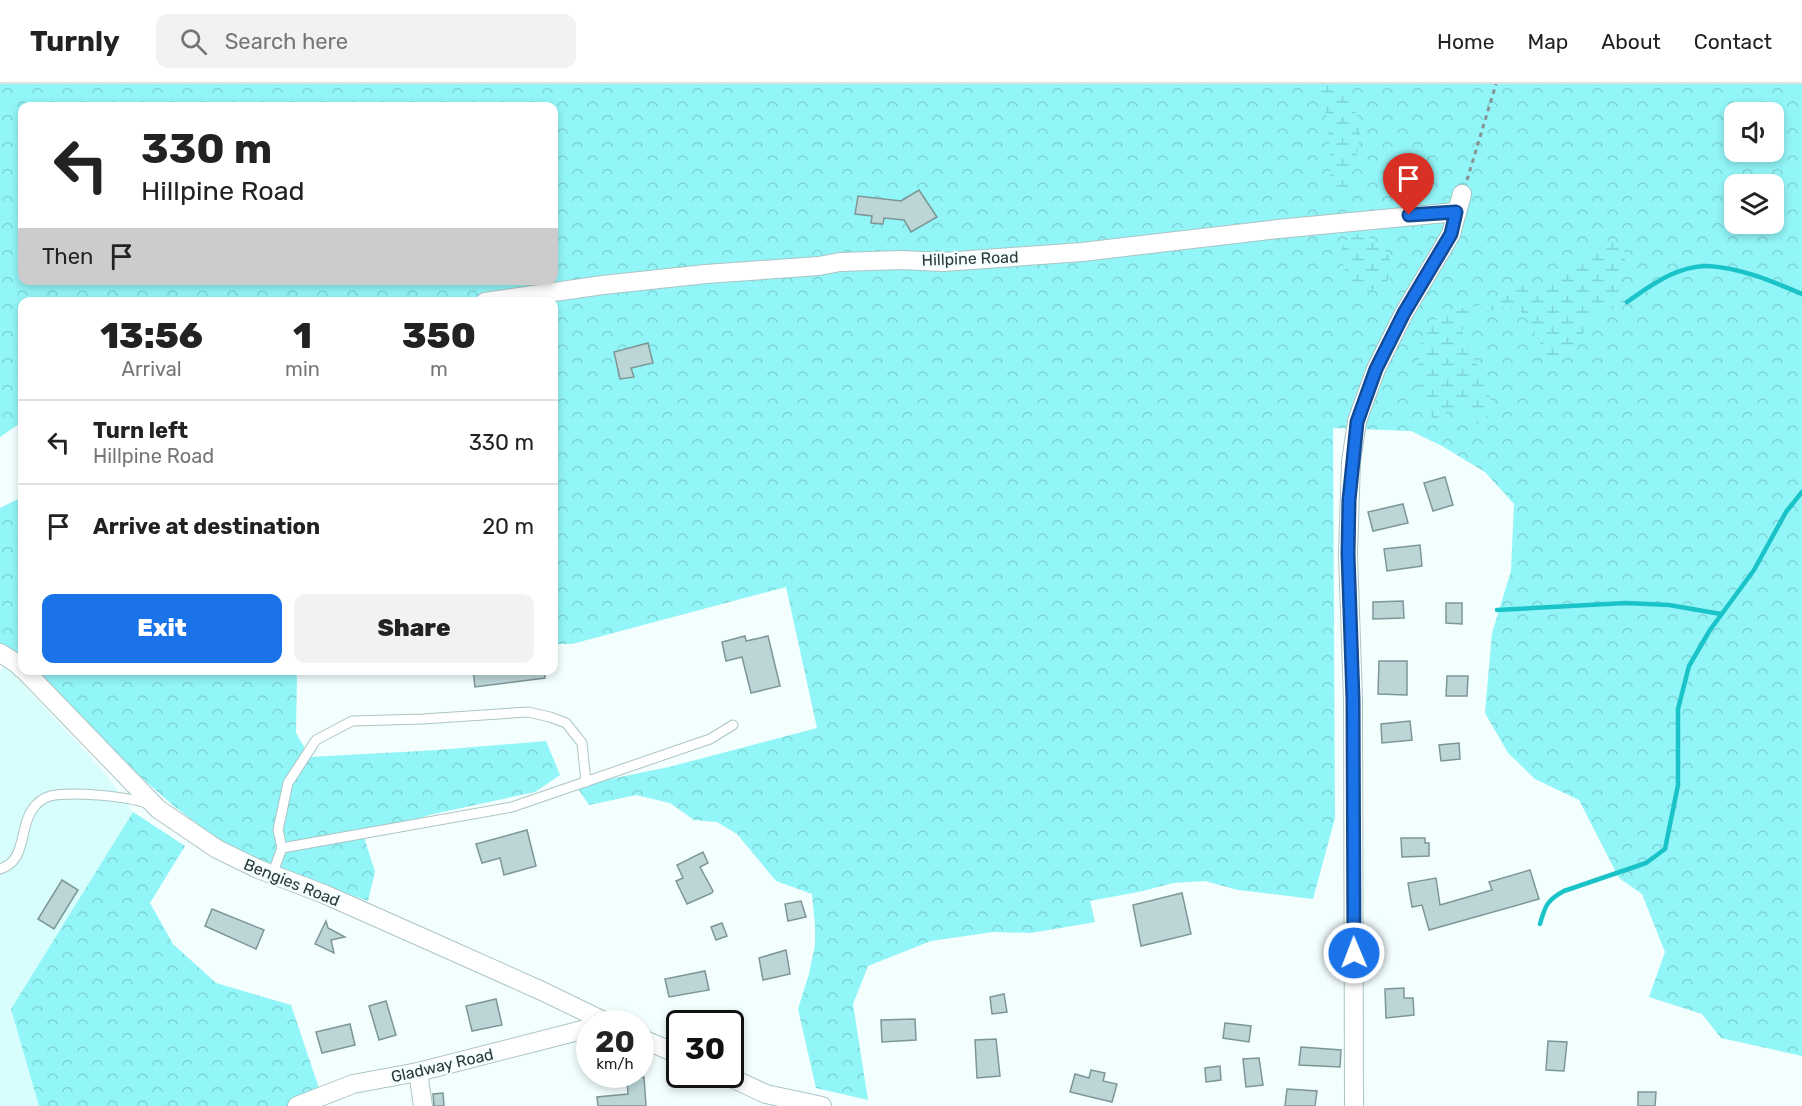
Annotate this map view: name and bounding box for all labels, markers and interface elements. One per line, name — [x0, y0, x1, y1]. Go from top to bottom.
search box — [156, 14, 576, 68]
text: Turnly — [30, 25, 120, 58]
icon: search — [177, 25, 210, 58]
text: Search here — [225, 28, 348, 55]
text: Home — [1437, 29, 1494, 54]
text: Map — [1527, 29, 1568, 54]
text: About — [1601, 29, 1661, 54]
text: Contact — [1694, 29, 1772, 54]
map controls — [1724, 102, 1784, 234]
button: sound — [1724, 102, 1784, 162]
text: 330 m — [141, 124, 272, 174]
icon: left — [42, 126, 120, 204]
pin — [1383, 153, 1434, 215]
icon: arrive — [1392, 162, 1425, 195]
button: layers — [1724, 174, 1784, 234]
text: Hillpine Road — [141, 175, 305, 207]
icon: arrive — [105, 240, 138, 273]
text: Then — [42, 243, 93, 270]
street label: Hillpine Road — [921, 247, 1019, 270]
text: 13:56 — [100, 314, 203, 357]
text: 1 — [293, 314, 312, 357]
text: 350 — [402, 314, 476, 357]
text: Arrival — [122, 357, 182, 381]
text: min — [285, 357, 320, 381]
text: m — [430, 357, 448, 381]
text: Turn left — [93, 417, 188, 444]
icon: left — [42, 426, 75, 459]
text: 330 m — [469, 429, 534, 456]
text: Hillpine Road — [93, 444, 214, 468]
icon: arrive — [42, 510, 75, 543]
text: Arrive at destination — [93, 513, 320, 540]
text: 20 m — [482, 513, 534, 540]
button: Exit — [42, 594, 282, 663]
button: Share — [294, 594, 534, 663]
street label: Bengies Road — [241, 855, 343, 910]
position arrow — [1322, 921, 1386, 985]
speed limit sign: 30 — [666, 1010, 744, 1088]
text: 20 — [595, 1024, 635, 1060]
street label: Gladway Road — [389, 1044, 495, 1087]
text: km/h — [596, 1055, 634, 1073]

